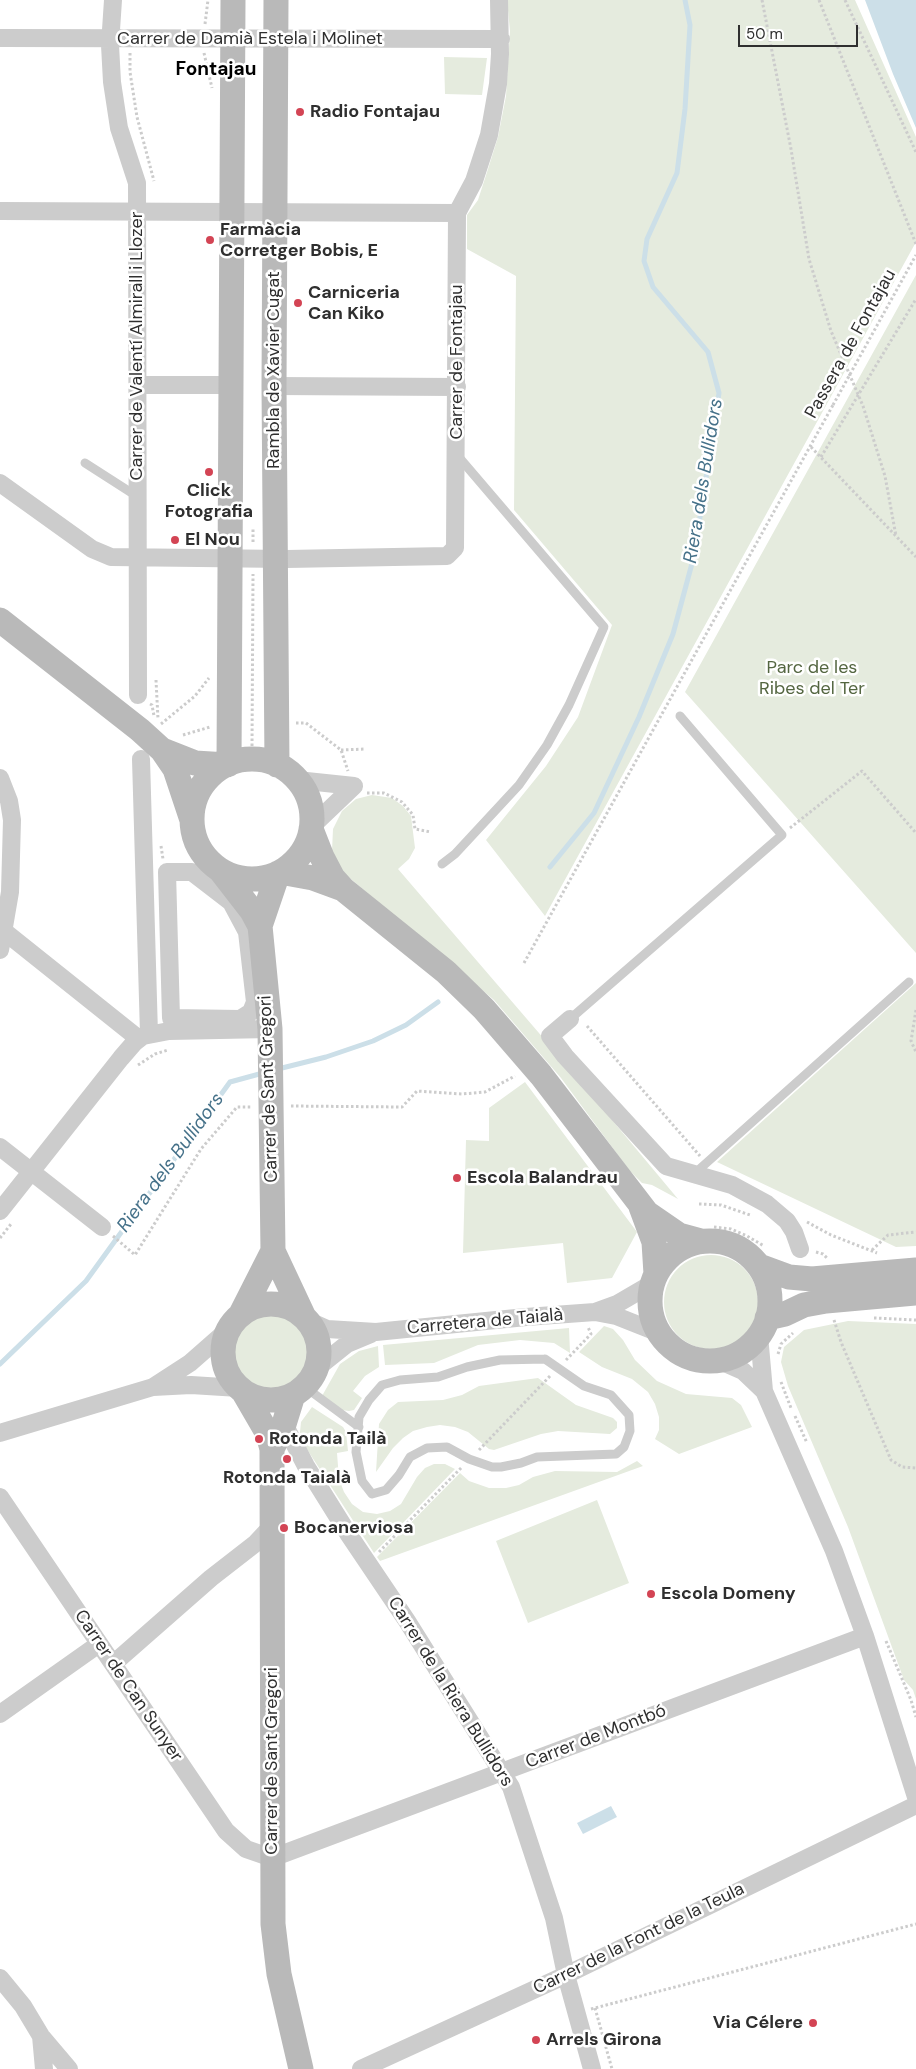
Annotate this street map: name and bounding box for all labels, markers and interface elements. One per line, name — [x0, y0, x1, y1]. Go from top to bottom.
scale bar — [741, 15, 861, 47]
text: 50 m — [746, 24, 783, 44]
street label: Carrer de Damià Estela i Molinet — [117, 28, 383, 50]
district label: Fontajau — [176, 59, 256, 81]
place label: Radio Fontajau — [310, 101, 440, 123]
marker: Radio Fontajau — [294, 106, 306, 118]
street label: Carrer de Valentí Almirall i Llozer — [126, 212, 148, 480]
place label: Farmàcia Corretger Bobis, E — [220, 219, 378, 262]
marker: Farmàcia Corretger Bobis, E — [204, 234, 216, 246]
street label: Passera de Fontajau — [801, 266, 901, 422]
street label: Rambla de Xavier Cugat — [263, 271, 285, 469]
place label: Carniceria Can Kiko — [308, 282, 400, 324]
street label: Carrer de Fontajau — [446, 284, 468, 440]
marker: Carniceria Can Kiko — [292, 297, 304, 309]
water label: Riera dels Bullidors — [680, 397, 728, 565]
marker: Click Fotografia — [203, 466, 215, 478]
place label: Click Fotografia — [165, 480, 253, 522]
place label: El Nou — [185, 529, 240, 551]
marker: El Nou — [169, 534, 181, 546]
park label: Parc de les Ribes del Ter — [759, 657, 865, 700]
street label: Carrer de Sant Gregori — [255, 995, 283, 1183]
water label: Riera dels Bullidors — [113, 1089, 229, 1237]
place label: Escola Balandrau — [467, 1167, 618, 1189]
marker: Escola Balandrau — [451, 1172, 463, 1184]
street label: Carretera de Taialà — [406, 1304, 564, 1340]
place label: Rotonda Tailà — [269, 1428, 387, 1450]
marker: Rotonda Tailà — [253, 1433, 265, 1445]
marker: Rotonda Taialà — [281, 1453, 293, 1465]
place label: Rotonda Taialà — [223, 1467, 351, 1489]
place label: Bocanerviosa — [294, 1517, 413, 1539]
marker: Bocanerviosa — [278, 1522, 290, 1534]
place label: Escola Domeny — [661, 1583, 796, 1605]
marker: Escola Domeny — [645, 1588, 657, 1600]
street label: Carrer de la Riera Bullidors — [383, 1593, 517, 1791]
street label: Carrer de Can Sunyer — [69, 1606, 187, 1766]
street label: Carrer de Sant Gregori — [261, 1667, 283, 1855]
street label: Carrer de Montbó — [523, 1700, 669, 1774]
street label: Carrer de la Font de la Teula — [530, 1878, 748, 2000]
place label: Via Célere — [713, 2012, 803, 2034]
marker: Via Célere — [807, 2017, 819, 2029]
place label: Arrels Girona — [546, 2029, 662, 2051]
marker: Arrels Girona — [530, 2034, 542, 2046]

